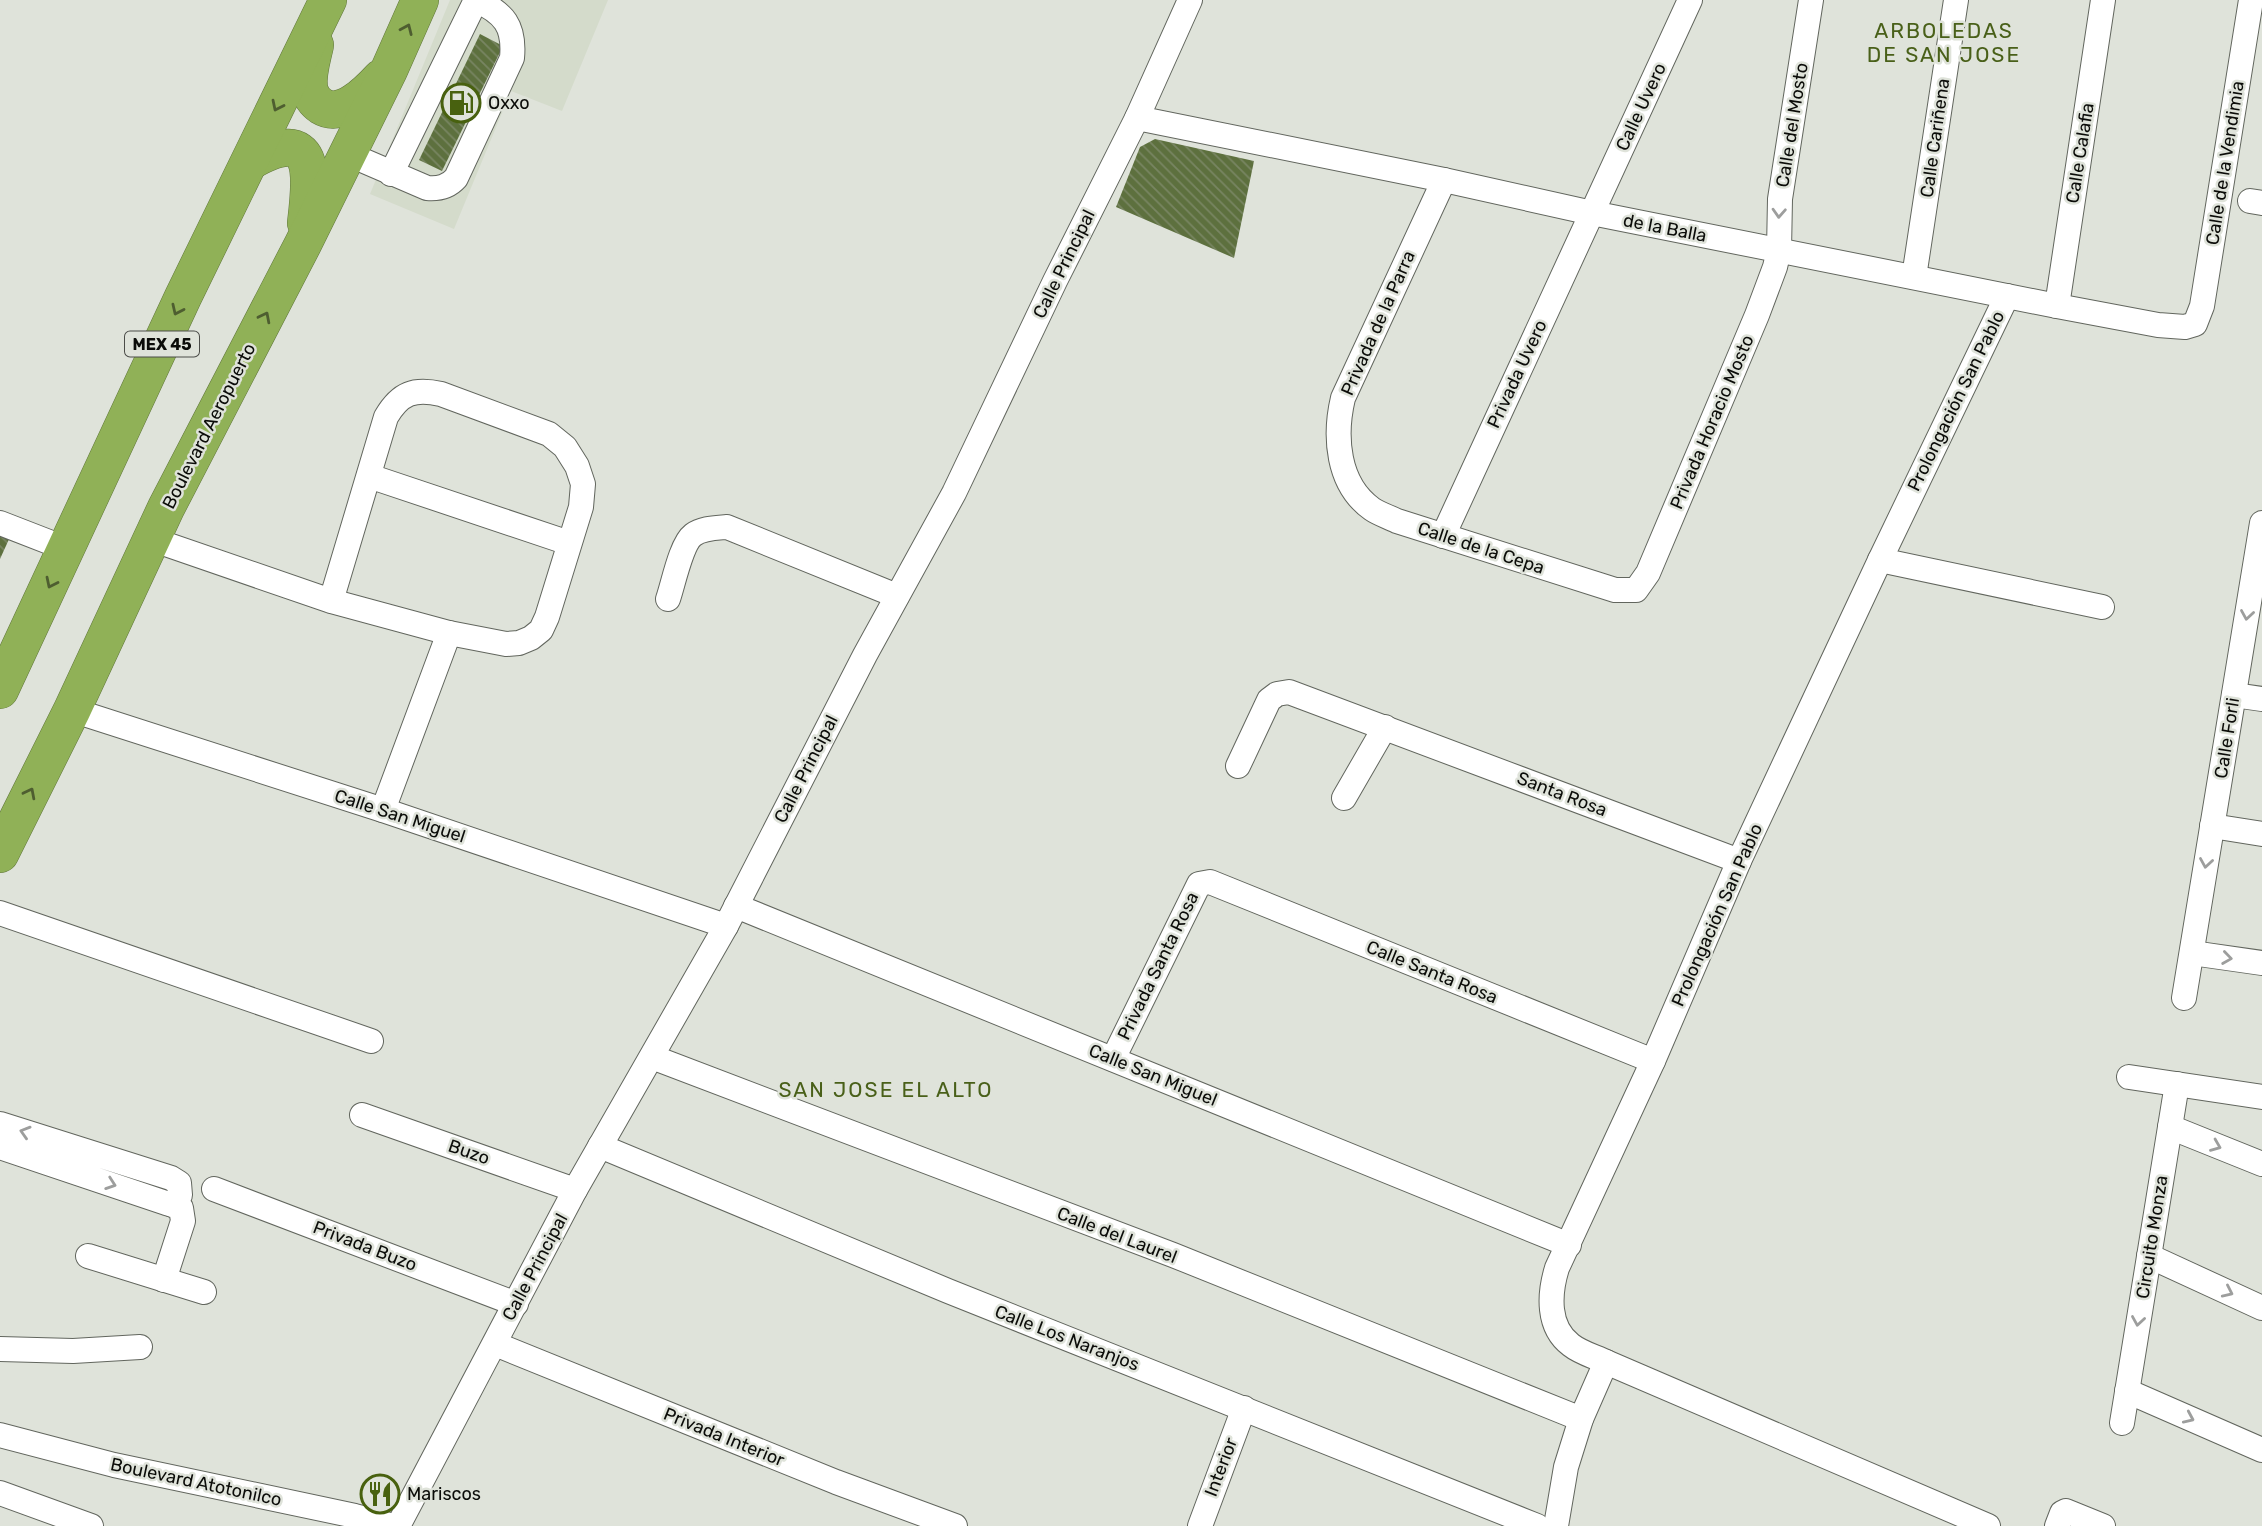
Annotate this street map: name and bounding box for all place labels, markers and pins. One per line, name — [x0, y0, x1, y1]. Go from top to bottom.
fuel station icon: Oxxo — [440, 82, 482, 124]
place label: Oxxo — [488, 92, 530, 114]
restaurant icon: Mariscos — [359, 1473, 401, 1515]
place label: Mariscos — [407, 1483, 481, 1505]

